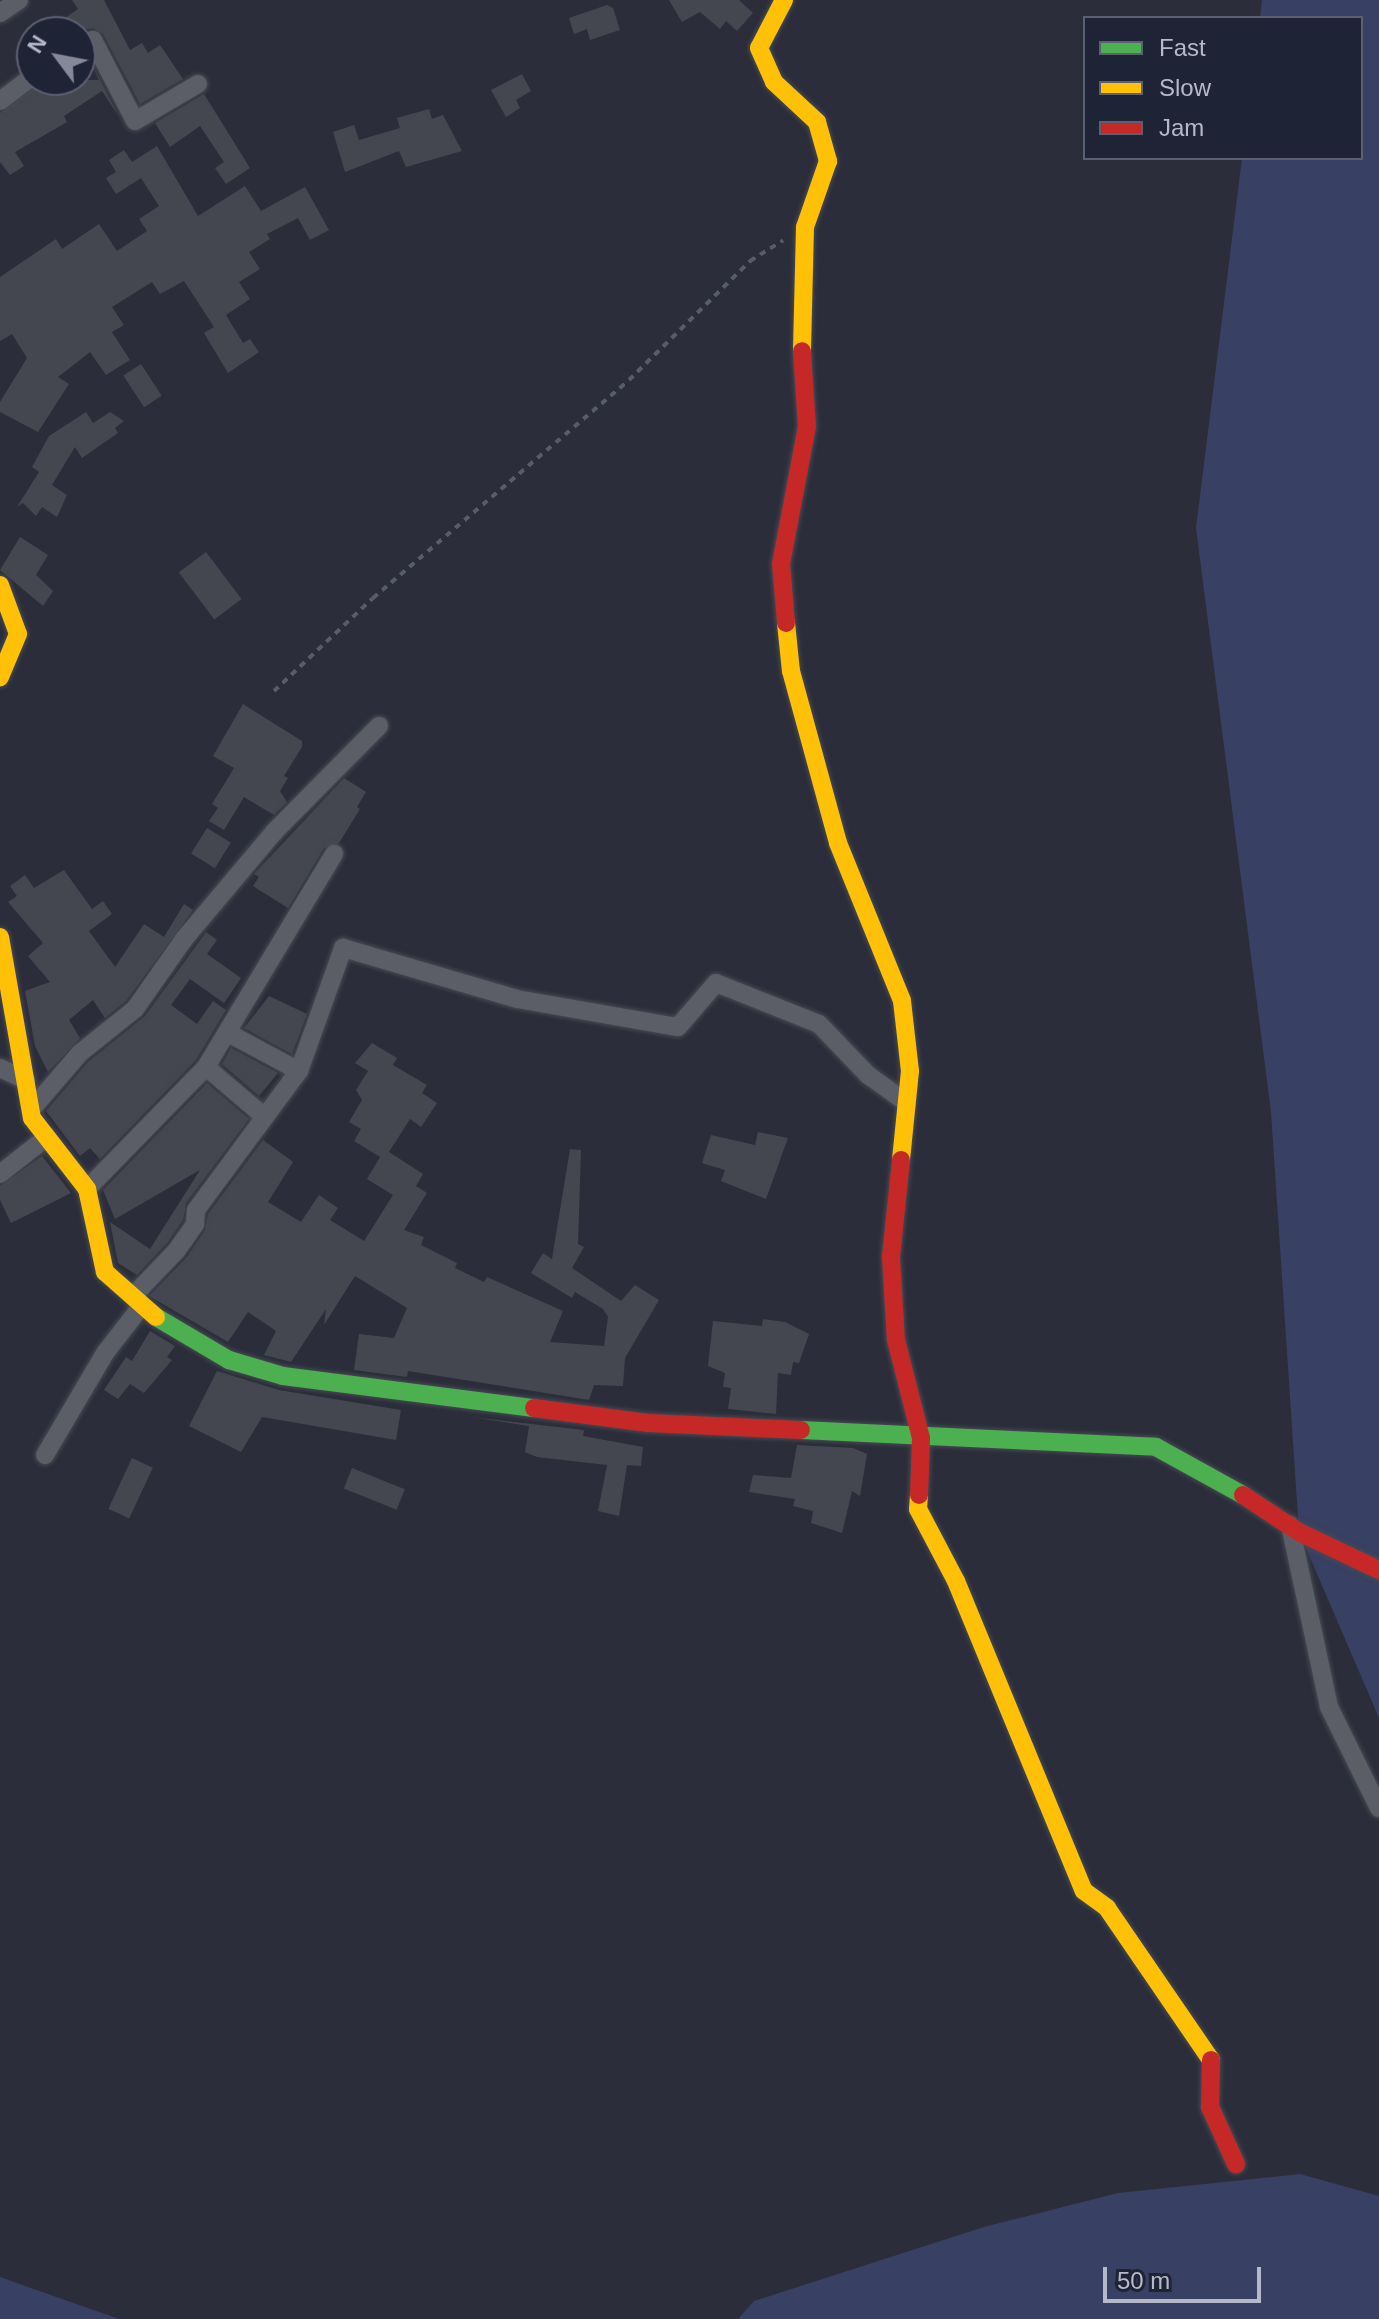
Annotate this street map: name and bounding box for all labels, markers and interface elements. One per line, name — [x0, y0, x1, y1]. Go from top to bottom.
north arrow — [16, 16, 96, 96]
legend — [1083, 16, 1363, 160]
text: N — [22, 31, 52, 57]
text: Fast — [1159, 34, 1206, 61]
text: Slow — [1159, 74, 1211, 101]
text: Jam — [1159, 114, 1204, 141]
scale bar — [1107, 2251, 1265, 2301]
text: 50 m — [1117, 2267, 1170, 2294]

